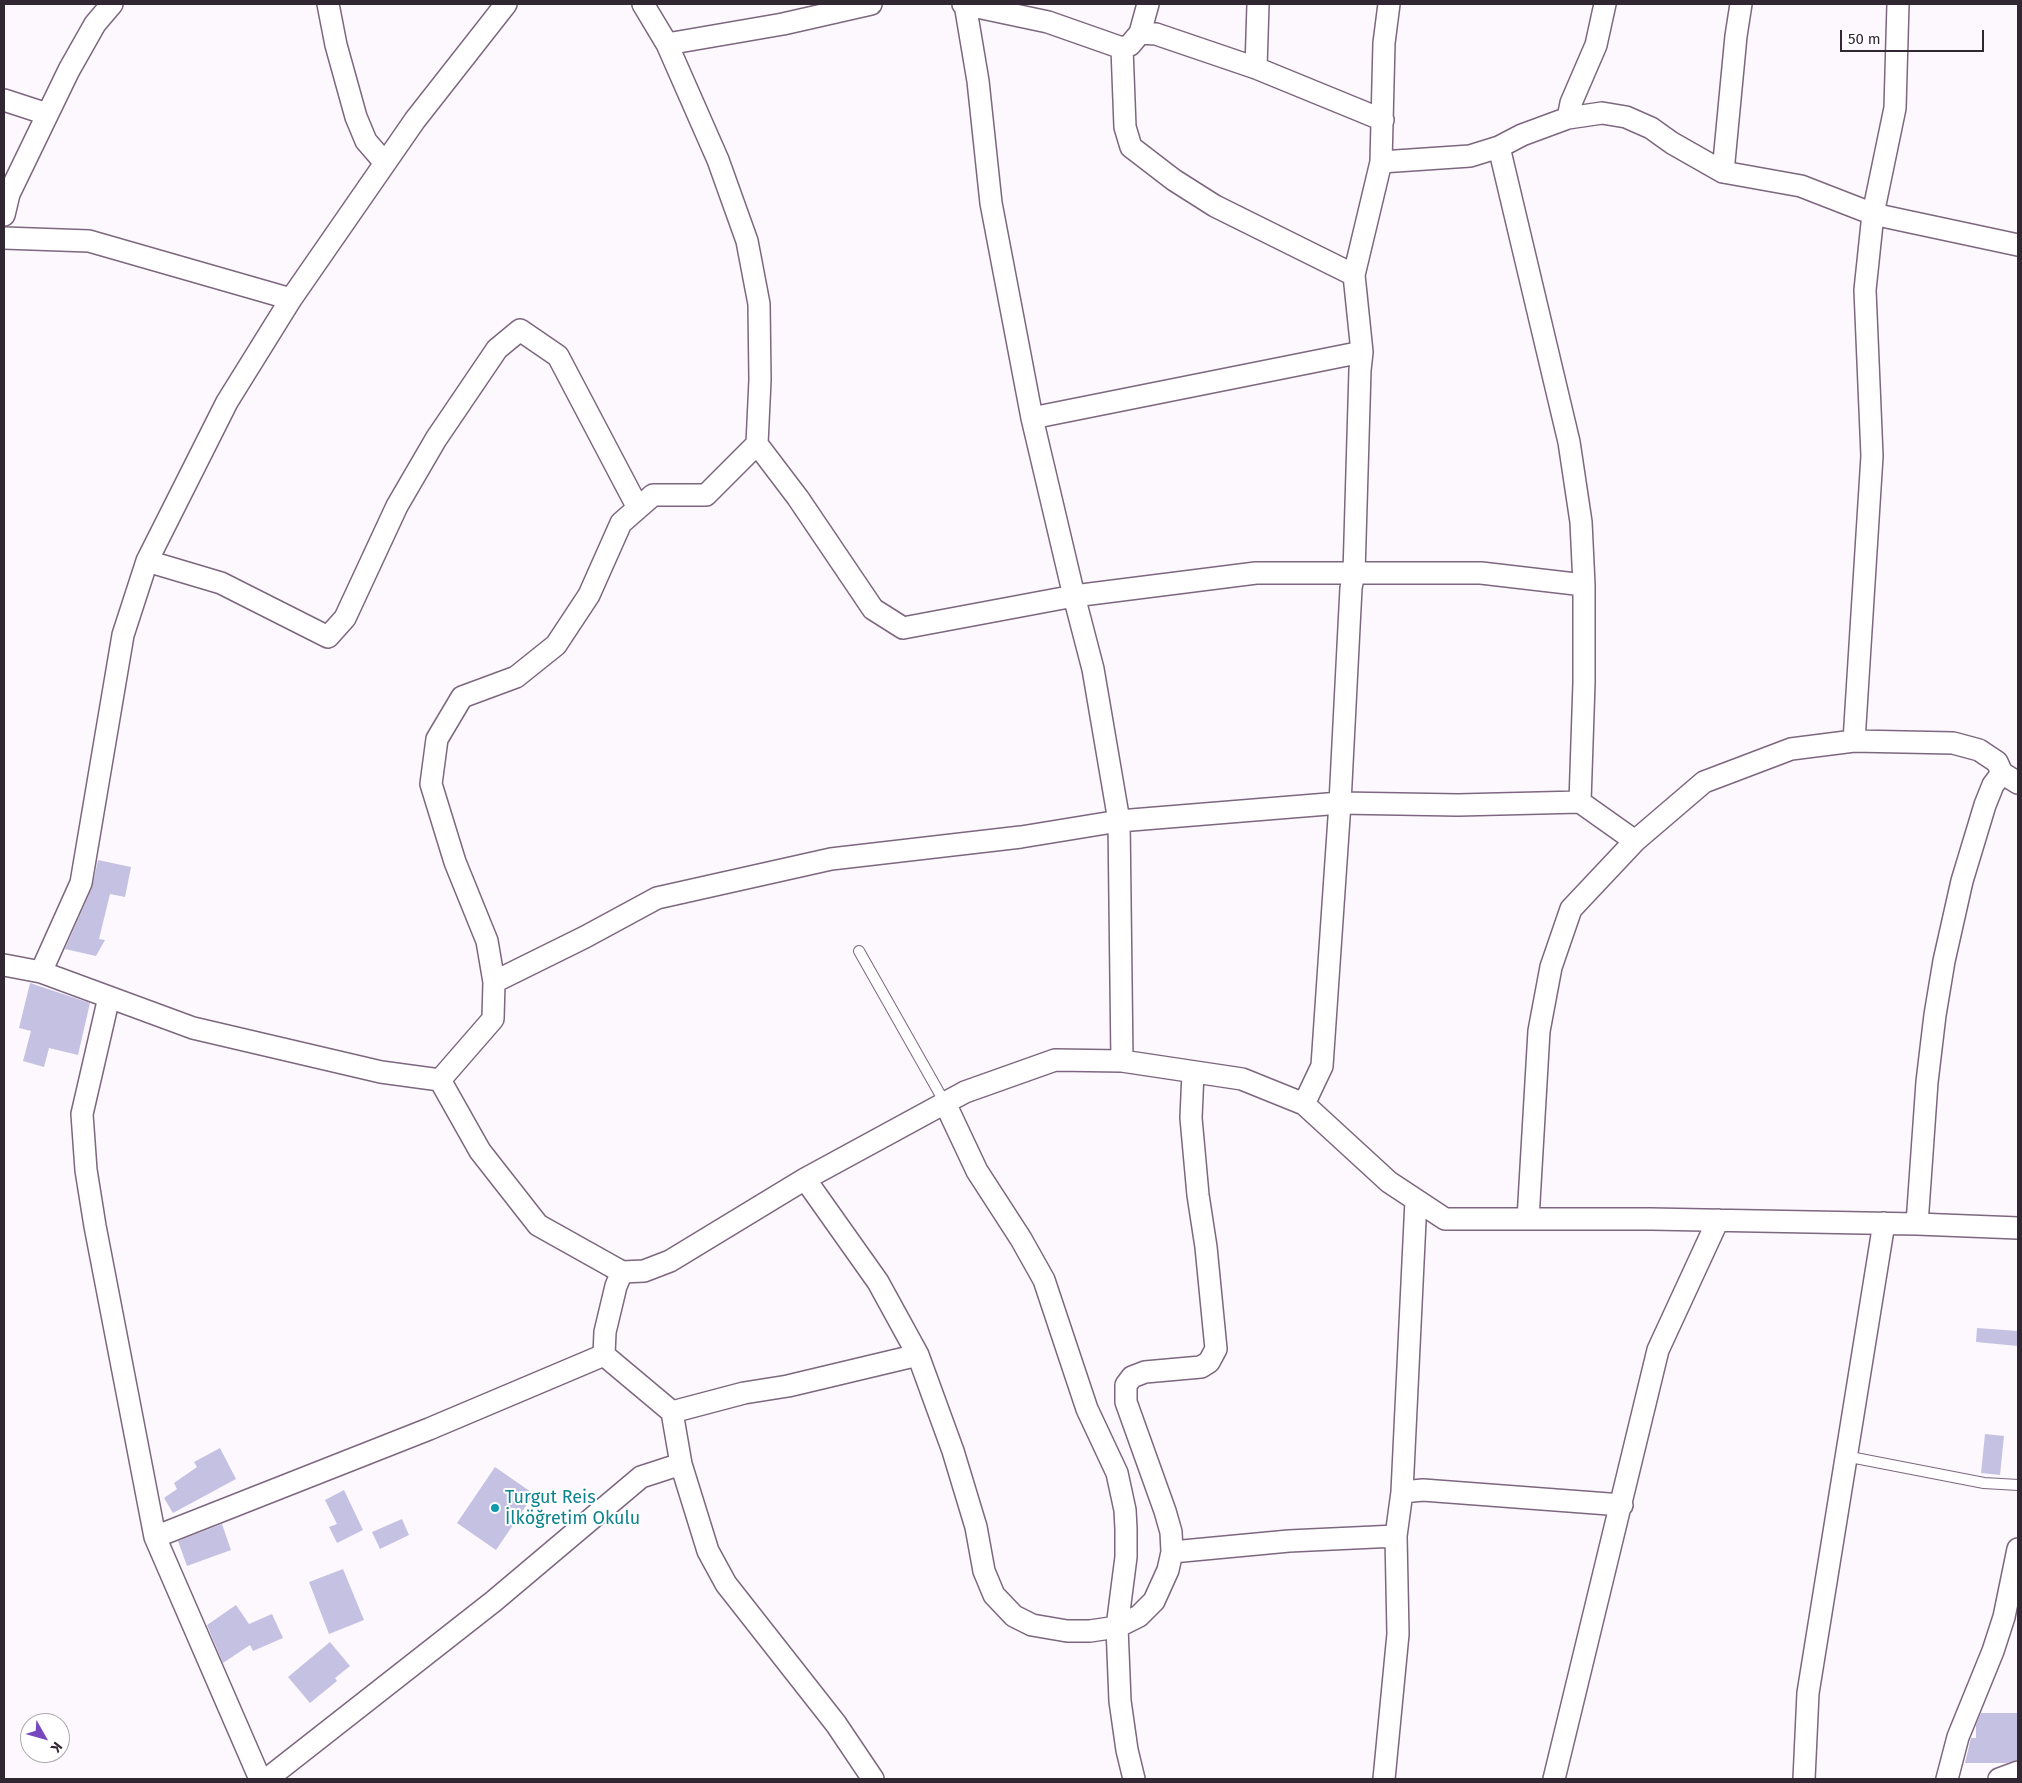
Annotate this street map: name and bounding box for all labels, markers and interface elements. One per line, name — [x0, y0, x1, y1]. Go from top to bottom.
scale bar — [1842, 20, 1986, 52]
text: 50 m — [1848, 30, 1881, 48]
place label: Turgut Reis İlköğretim Okulu — [505, 1487, 640, 1530]
marker: Turgut Reis İlköğretim Okulu — [489, 1502, 501, 1514]
north arrow — [20, 1713, 70, 1763]
text: K — [47, 1738, 66, 1756]

